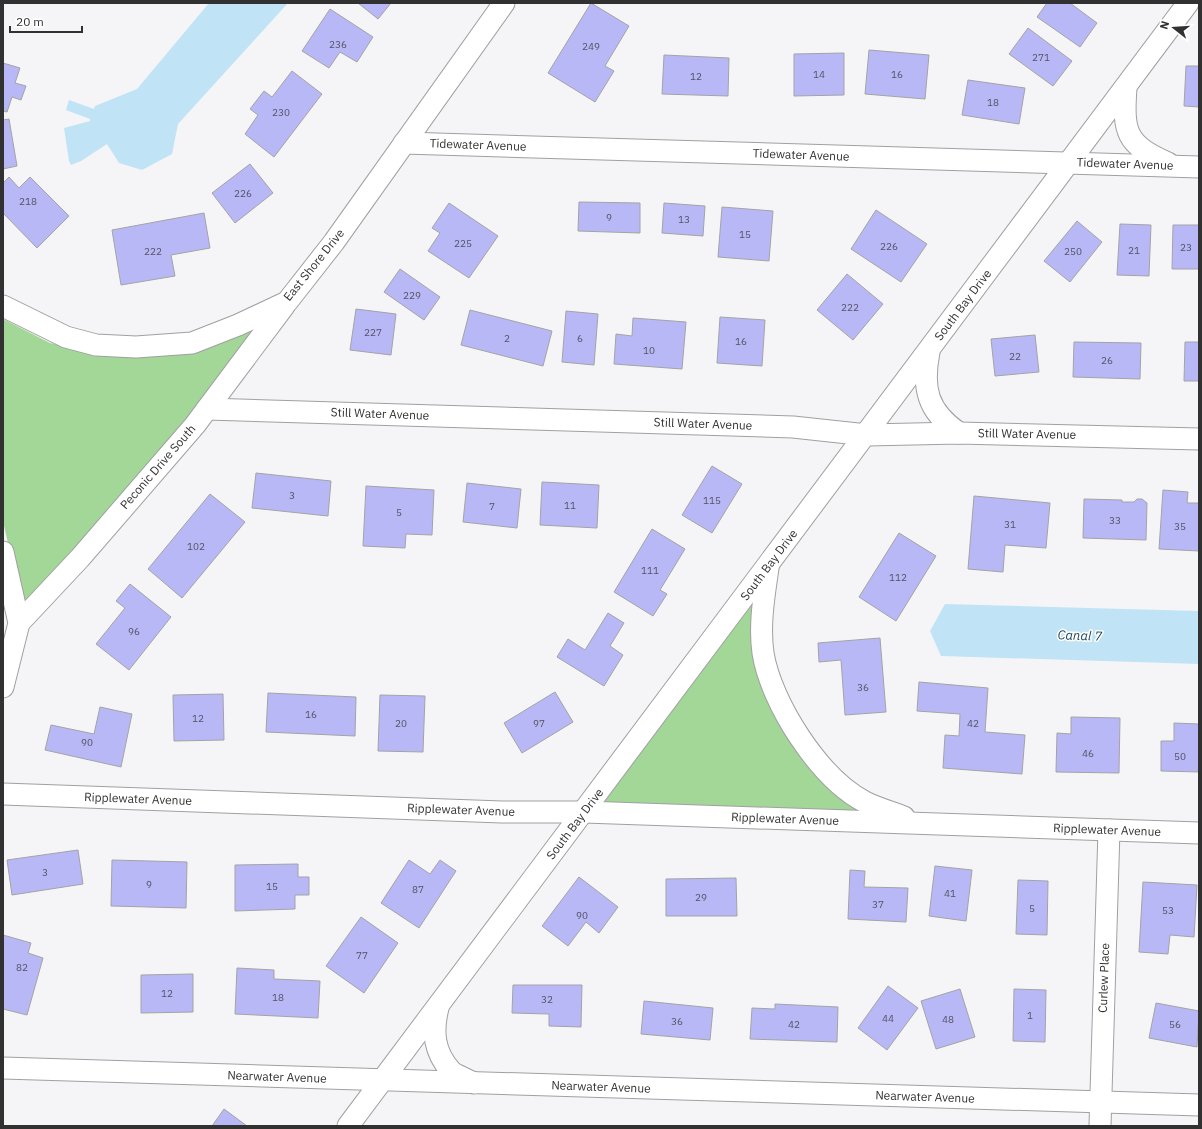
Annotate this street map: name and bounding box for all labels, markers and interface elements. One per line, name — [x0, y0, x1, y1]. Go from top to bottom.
scale bar — [10, 8, 82, 34]
north arrow — [1154, 8, 1194, 48]
text: 20 m — [16, 14, 44, 29]
text: N — [1157, 19, 1172, 31]
house number: 236 — [329, 38, 347, 51]
house number: 249 — [582, 40, 600, 53]
house number: 271 — [1032, 51, 1050, 64]
house number: 14 — [813, 68, 825, 81]
house number: 16 — [891, 68, 903, 81]
house number: 12 — [690, 70, 702, 83]
house number: 18 — [987, 96, 999, 109]
house number: 230 — [272, 106, 290, 119]
street label: Tidewater Avenue — [429, 135, 527, 154]
street label: Tidewater Avenue — [752, 145, 850, 164]
street label: Tidewater Avenue — [1076, 154, 1174, 173]
house number: 226 — [234, 187, 252, 200]
house number: 218 — [19, 195, 37, 208]
house number: 9 — [606, 211, 612, 224]
house number: 13 — [678, 213, 690, 226]
street label: East Shore Drive — [280, 225, 347, 304]
house number: 15 — [739, 228, 751, 241]
house number: 225 — [454, 237, 472, 250]
house number: 226 — [880, 240, 898, 253]
house number: 23 — [1180, 241, 1192, 254]
house number: 21 — [1128, 244, 1140, 257]
house number: 222 — [144, 245, 162, 258]
house number: 250 — [1064, 245, 1082, 258]
street label: South Bay Drive — [931, 266, 994, 343]
house number: 229 — [403, 289, 421, 302]
house number: 222 — [841, 301, 859, 314]
house number: 227 — [364, 326, 382, 339]
house number: 2 — [504, 332, 510, 345]
house number: 6 — [577, 332, 583, 345]
house number: 16 — [735, 335, 747, 348]
house number: 10 — [643, 344, 655, 357]
house number: 22 — [1009, 350, 1021, 363]
house number: 26 — [1101, 354, 1113, 367]
street label: Still Water Avenue — [331, 404, 430, 423]
street label: Still Water Avenue — [654, 414, 753, 433]
street label: Peconic Drive South — [117, 421, 198, 512]
street label: Still Water Avenue — [978, 425, 1077, 442]
house number: 3 — [289, 489, 295, 502]
house number: 115 — [703, 494, 721, 507]
house number: 11 — [564, 499, 576, 512]
house number: 7 — [489, 500, 495, 513]
house number: 5 — [396, 506, 402, 519]
house number: 33 — [1109, 514, 1121, 527]
house number: 31 — [1004, 518, 1016, 531]
house number: 35 — [1174, 520, 1186, 533]
street label: South Bay Drive — [737, 526, 800, 603]
house number: 102 — [187, 540, 205, 553]
house number: 111 — [641, 564, 659, 577]
house number: 112 — [889, 571, 907, 584]
house number: 96 — [128, 625, 140, 638]
water label: Canal 7 — [1057, 626, 1103, 645]
house number: 36 — [857, 681, 869, 694]
house number: 16 — [305, 708, 317, 721]
house number: 12 — [192, 712, 204, 725]
house number: 20 — [395, 717, 407, 730]
house number: 97 — [533, 717, 545, 730]
house number: 42 — [967, 717, 979, 730]
house number: 90 — [81, 736, 93, 749]
house number: 46 — [1082, 747, 1094, 760]
house number: 50 — [1174, 750, 1186, 763]
street label: South Bay Drive — [543, 785, 606, 862]
street label: Ripplewater Avenue — [84, 789, 193, 808]
street label: Ripplewater Avenue — [407, 800, 516, 819]
street label: Ripplewater Avenue — [731, 809, 840, 828]
street label: Ripplewater Avenue — [1053, 820, 1162, 839]
house number: 3 — [42, 866, 48, 879]
house number: 9 — [146, 878, 152, 891]
house number: 15 — [266, 880, 278, 893]
house number: 87 — [412, 883, 424, 896]
house number: 41 — [944, 887, 956, 900]
house number: 29 — [695, 891, 707, 904]
house number: 37 — [872, 898, 884, 911]
house number: 5 — [1029, 902, 1035, 915]
house number: 53 — [1162, 904, 1174, 917]
house number: 90 — [576, 909, 588, 922]
street label: Curlew Place — [1095, 942, 1112, 1013]
house number: 77 — [356, 949, 368, 962]
house number: 82 — [16, 961, 28, 974]
house number: 12 — [161, 987, 173, 1000]
house number: 18 — [272, 991, 284, 1004]
house number: 32 — [541, 993, 553, 1006]
house number: 1 — [1027, 1009, 1033, 1022]
house number: 44 — [882, 1012, 894, 1025]
house number: 48 — [942, 1013, 954, 1026]
house number: 36 — [671, 1015, 683, 1028]
house number: 42 — [788, 1018, 800, 1031]
house number: 56 — [1169, 1018, 1181, 1031]
street label: Nearwater Avenue — [227, 1067, 327, 1086]
street label: Nearwater Avenue — [551, 1077, 651, 1096]
street label: Nearwater Avenue — [875, 1087, 975, 1106]

